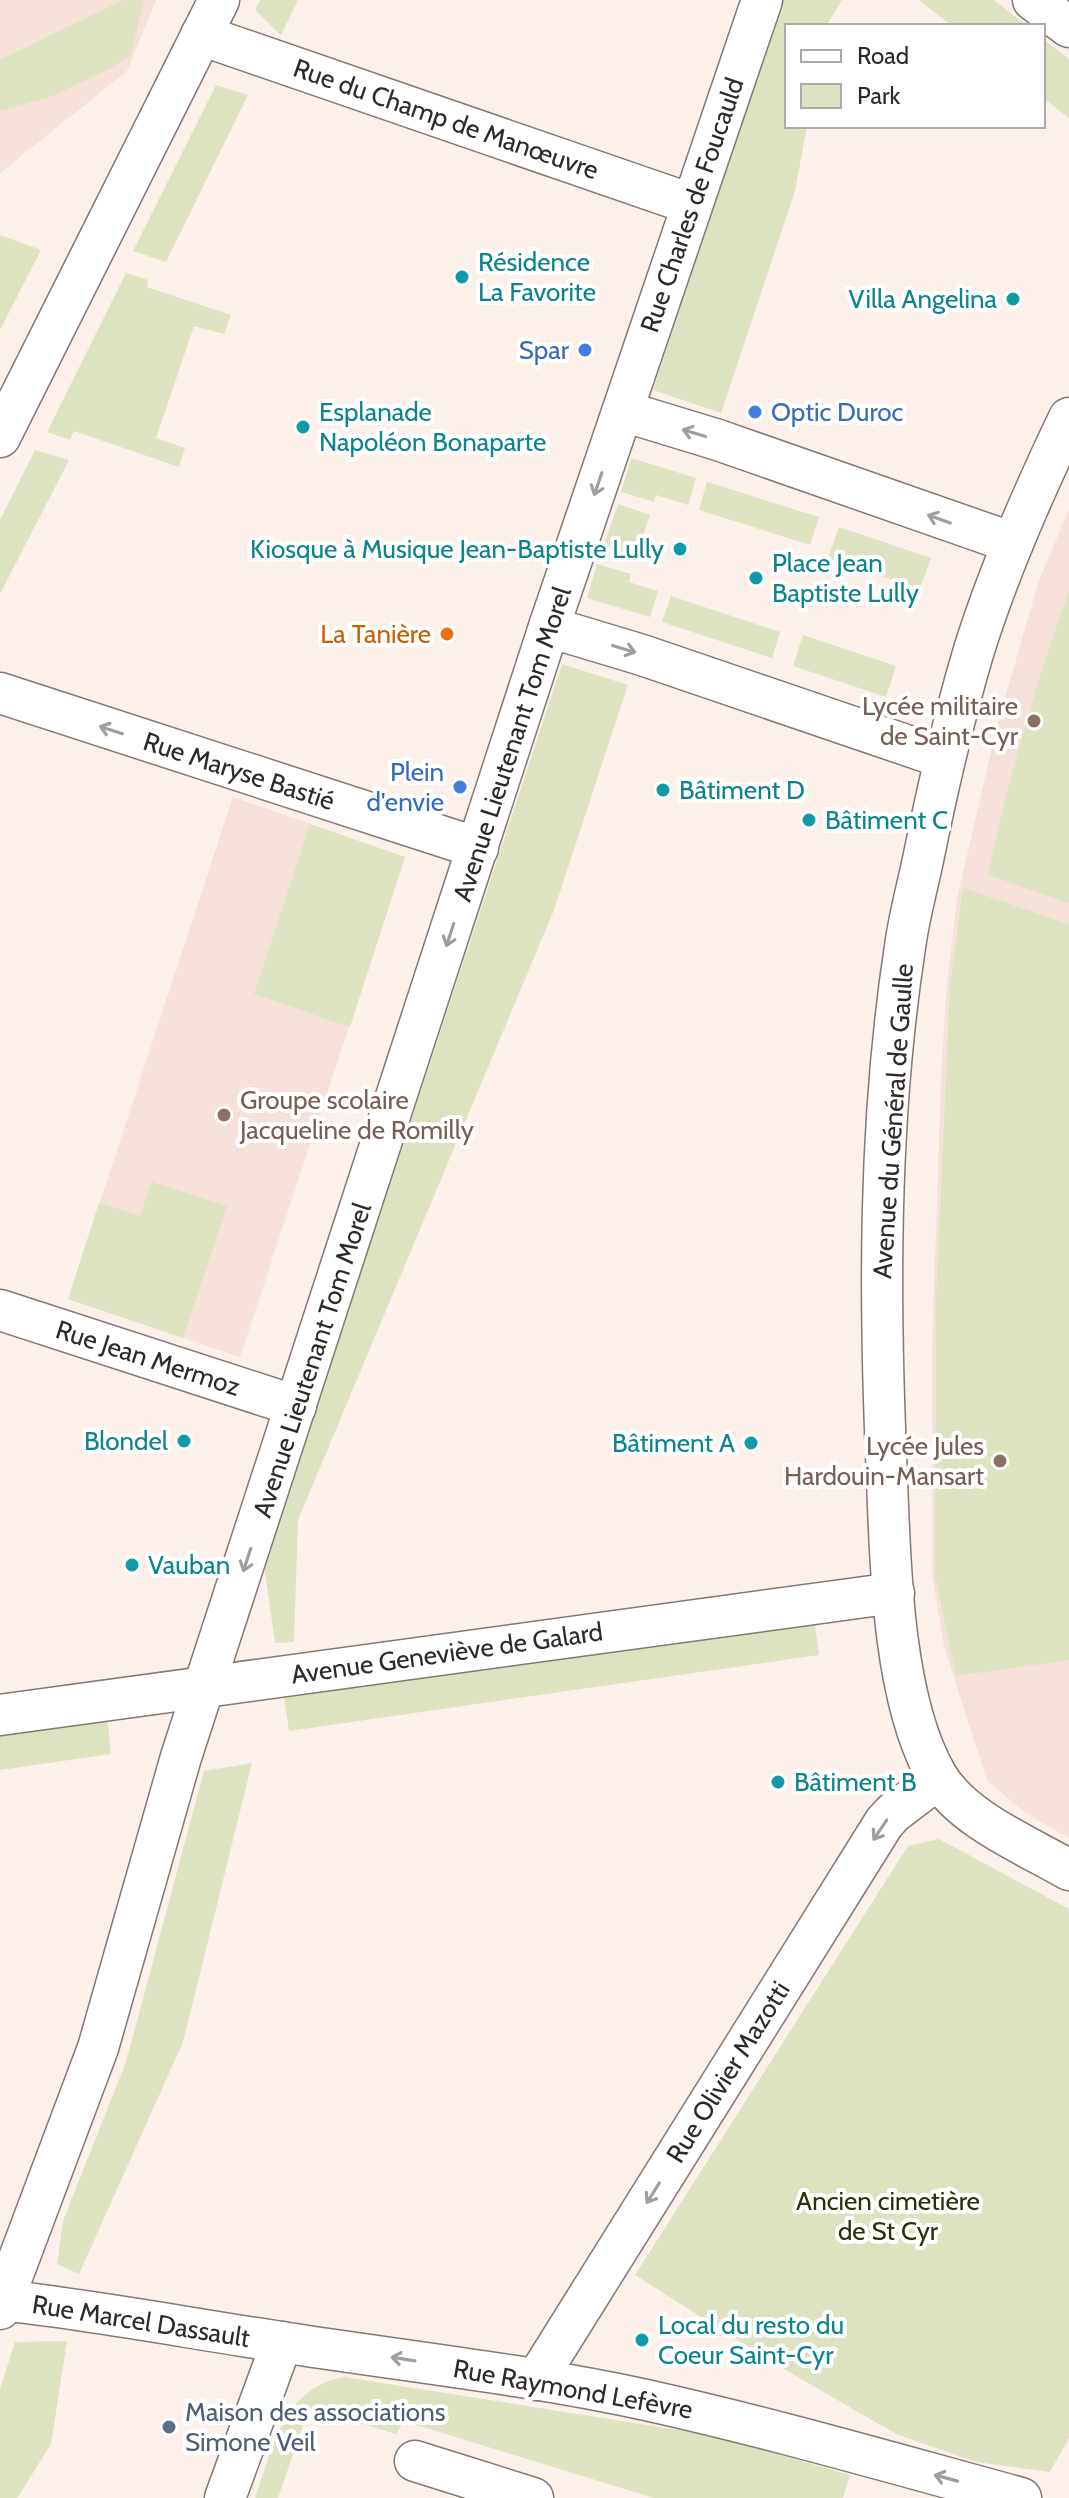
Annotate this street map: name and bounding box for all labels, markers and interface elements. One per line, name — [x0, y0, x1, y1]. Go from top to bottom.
legend — [785, 24, 1045, 128]
text: Road — [857, 41, 909, 70]
street label: Rue du Champ de Manœuvre — [289, 52, 603, 186]
street label: Rue Charles de Foucauld — [633, 73, 751, 337]
text: Park — [857, 81, 900, 110]
place label: Résidence La Favorite — [478, 246, 596, 308]
marker: Résidence La Favorite — [453, 268, 471, 286]
place label: Villa Angelina — [848, 283, 998, 315]
marker: Villa Angelina — [1004, 290, 1022, 308]
place label: Spar — [519, 334, 570, 366]
marker: Spar — [576, 341, 594, 359]
place label: Esplanade Napoléon Bonaparte — [319, 396, 546, 458]
place label: Optic Duroc — [771, 396, 904, 428]
marker: Optic Duroc — [746, 403, 764, 421]
marker: Esplanade Napoléon Bonaparte — [294, 418, 312, 436]
one-way arrow — [681, 425, 707, 440]
one-way arrow — [589, 472, 604, 497]
one-way arrow — [927, 510, 952, 525]
place label: Kiosque à Musique Jean-Baptiste Lully — [250, 533, 664, 565]
marker: Kiosque à Musique Jean-Baptiste Lully — [671, 540, 689, 558]
place label: Place Jean Baptiste Lully — [772, 547, 919, 609]
marker: Place Jean Baptiste Lully — [747, 569, 765, 587]
street label: Avenue Lieutenant Tom Morel — [446, 583, 578, 905]
place label: La Tanière — [320, 618, 431, 650]
marker: La Tanière — [438, 625, 456, 643]
one-way arrow — [610, 642, 636, 657]
place label: Lycée militaire de Saint-Cyr — [862, 690, 1019, 752]
marker: Lycée militaire de Saint-Cyr — [1025, 712, 1043, 730]
one-way arrow — [98, 722, 123, 737]
street label: Rue Maryse Bastié — [139, 725, 339, 817]
place label: Plein d'envie — [366, 756, 444, 818]
place label: Bâtiment D — [679, 774, 805, 806]
marker: Plein d'envie — [451, 778, 469, 796]
marker: Bâtiment D — [654, 781, 672, 799]
place label: Bâtiment C — [825, 804, 948, 836]
marker: Bâtiment C — [800, 811, 818, 829]
one-way arrow — [442, 922, 456, 947]
street label: Avenue du Général de Gaulle — [866, 962, 920, 1280]
place label: Groupe scolaire Jacqueline de Romilly — [239, 1084, 474, 1146]
marker: Groupe scolaire Jacqueline de Romilly — [215, 1106, 233, 1124]
street label: Avenue Lieutenant Tom Morel — [246, 1199, 378, 1521]
street label: Rue Jean Mermoz — [52, 1313, 244, 1403]
place label: Blondel — [84, 1425, 168, 1457]
place label: Bâtiment A — [612, 1427, 735, 1459]
place label: Lycée Jules Hardouin-Mansart — [784, 1430, 984, 1492]
marker: Blondel — [175, 1432, 193, 1450]
marker: Bâtiment A — [742, 1434, 760, 1452]
marker: Lycée Jules Hardouin-Mansart — [991, 1452, 1009, 1470]
one-way arrow — [238, 1548, 253, 1573]
place label: Vauban — [148, 1549, 230, 1581]
marker: Vauban — [123, 1556, 141, 1574]
street label: Avenue Geneviève de Galard — [289, 1615, 605, 1691]
place label: Bâtiment B — [794, 1766, 917, 1798]
marker: Bâtiment B — [769, 1773, 787, 1791]
one-way arrow — [872, 1818, 888, 1840]
street label: Rue Olivier Mazotti — [659, 1975, 797, 2169]
one-way arrow — [644, 2181, 661, 2203]
park label: Ancien cimetière de St Cyr — [796, 2185, 980, 2247]
street label: Rue Marcel Dassault — [30, 2288, 252, 2354]
place label: Local du resto du Coeur Saint-Cyr — [658, 2309, 844, 2371]
marker: Local du resto du Coeur Saint-Cyr — [633, 2331, 651, 2349]
one-way arrow — [391, 2351, 416, 2366]
street label: Rue Raymond Lefèvre — [451, 2352, 695, 2426]
place label: Maison des associations Simone Veil — [185, 2396, 446, 2458]
marker: Maison des associations Simone Veil — [160, 2418, 178, 2436]
one-way arrow — [933, 2469, 959, 2484]

